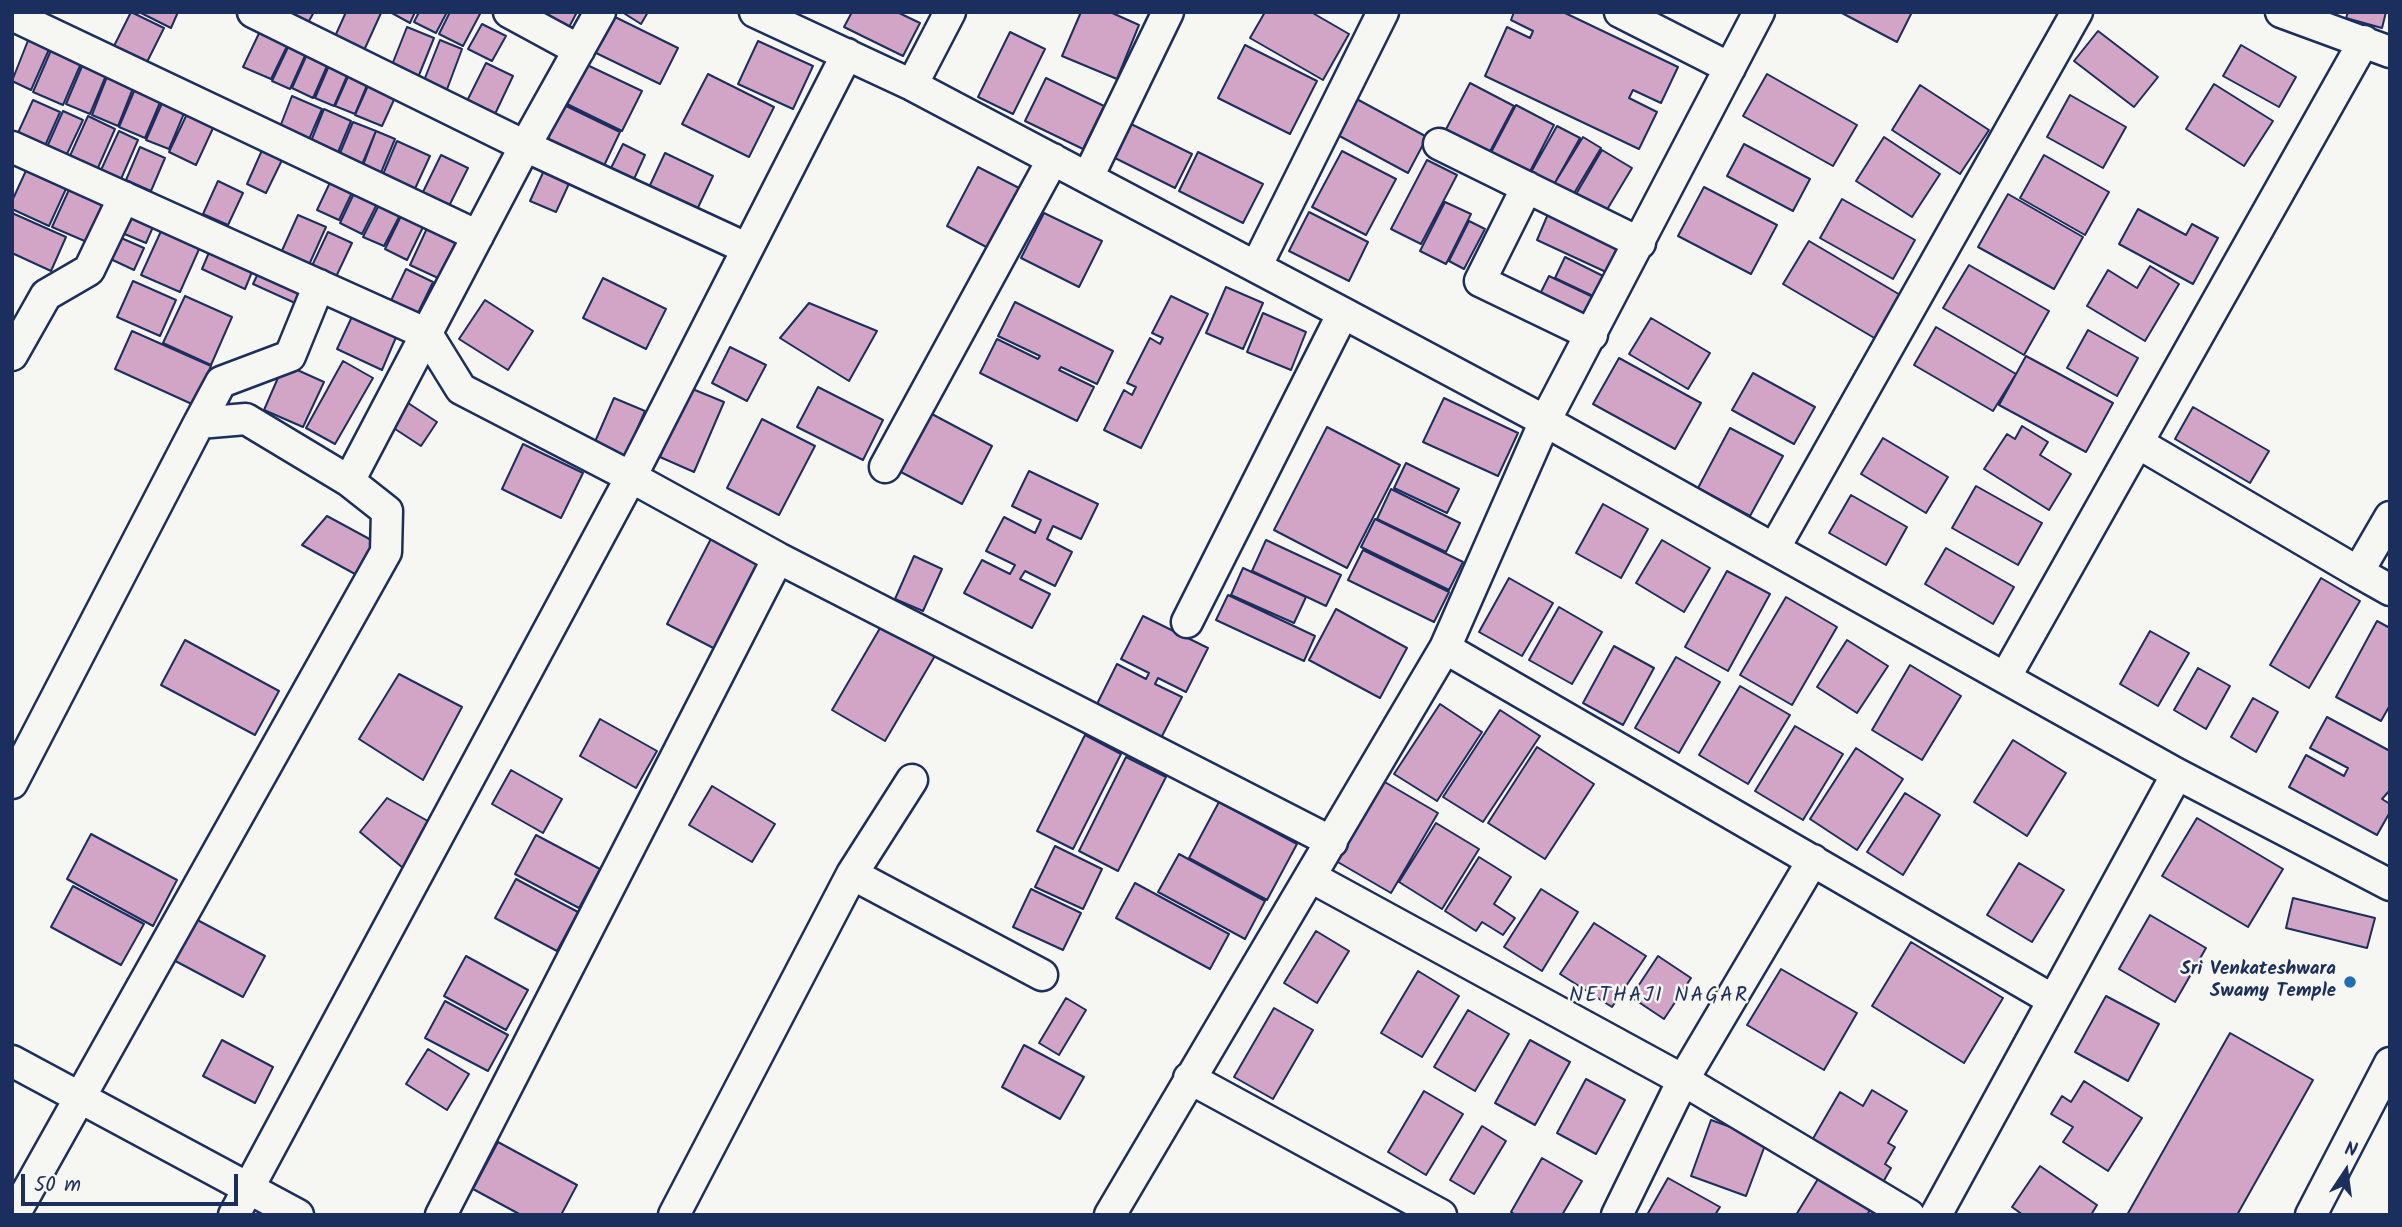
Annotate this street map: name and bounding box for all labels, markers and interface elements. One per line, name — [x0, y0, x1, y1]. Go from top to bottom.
place label: Sri Venkateshwara Swamy Temple — [2180, 960, 2336, 1004]
marker: Sri Venkateshwara Swamy Temple — [2342, 974, 2358, 990]
district label: NETHAJI NAGAR — [1571, 984, 1747, 1010]
text: N — [2342, 1135, 2360, 1167]
north arrow — [2311, 1136, 2381, 1206]
scale bar — [24, 1160, 242, 1204]
text: 50 m — [34, 1169, 81, 1202]

